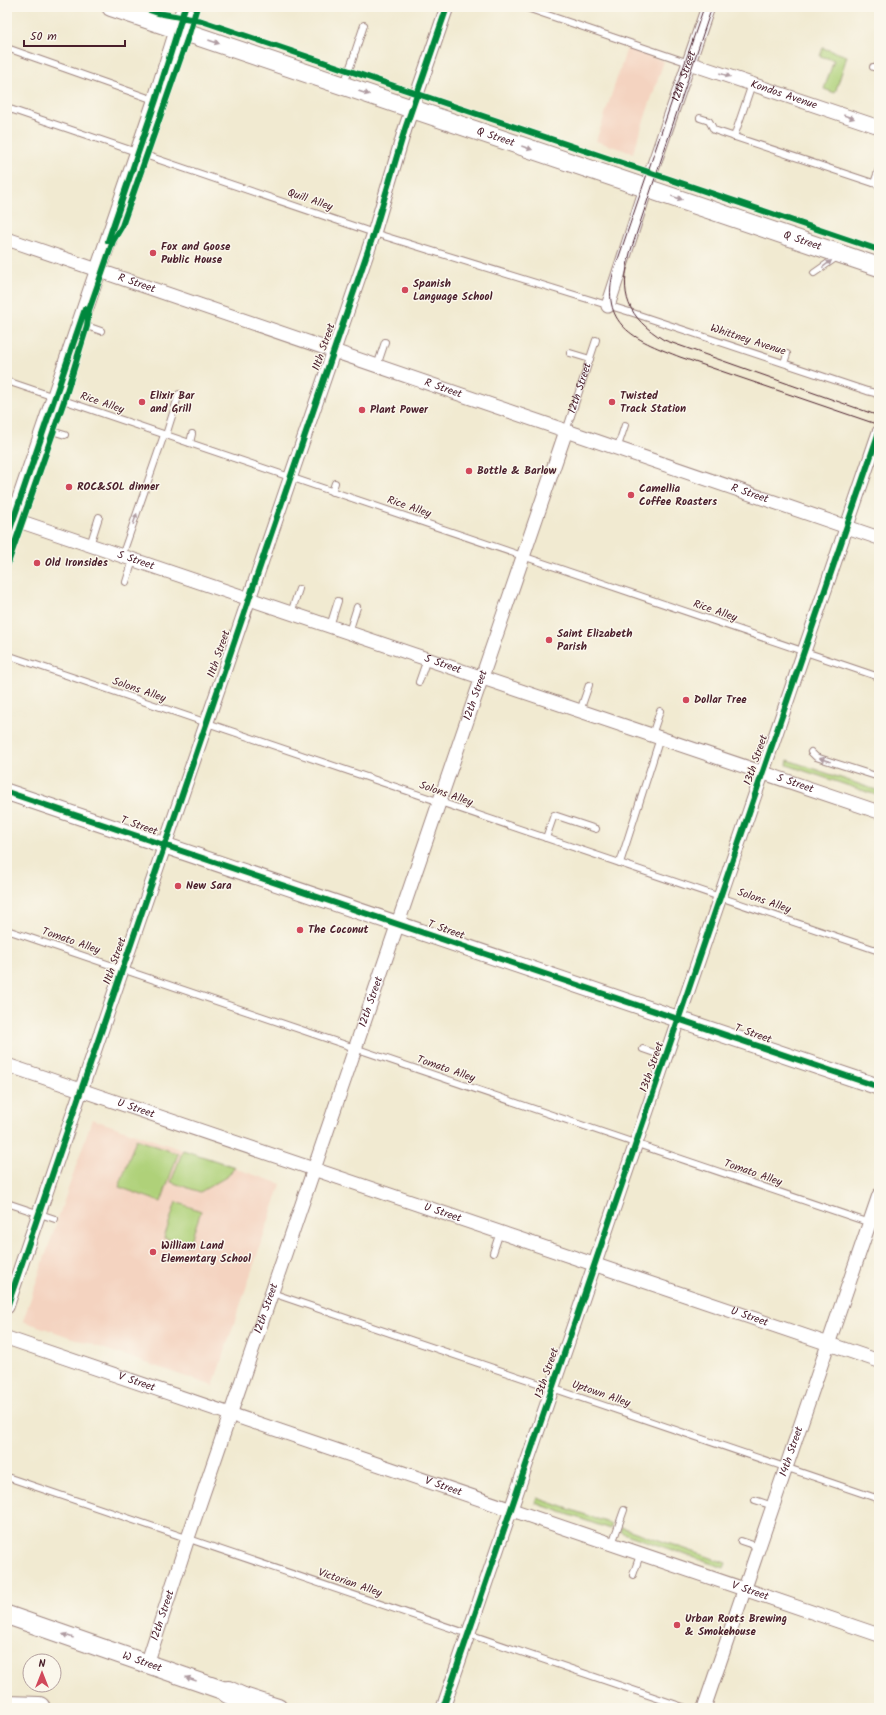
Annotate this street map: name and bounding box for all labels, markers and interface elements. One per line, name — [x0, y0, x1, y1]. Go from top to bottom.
scale bar — [24, 22, 125, 48]
text: 50 m — [30, 27, 57, 46]
one-way arrow — [209, 39, 221, 45]
street label: 12th Street — [667, 48, 701, 104]
one-way arrow — [720, 73, 732, 79]
street label: Kondos Avenue — [748, 75, 820, 115]
one-way arrow — [358, 90, 370, 96]
one-way arrow — [843, 114, 855, 120]
street label: Q Street — [474, 122, 518, 152]
one-way arrow — [521, 145, 533, 151]
street label: Quill Alley — [285, 184, 336, 216]
one-way arrow — [671, 196, 683, 202]
street label: Q Street — [781, 226, 825, 256]
place label: Fox and Goose Public House — [161, 238, 231, 269]
marker: Fox and Goose Public House — [148, 248, 158, 258]
one-way arrow — [822, 260, 833, 268]
street label: R Street — [115, 269, 159, 298]
place label: Spanish Language School — [413, 275, 493, 306]
marker: Spanish Language School — [400, 285, 410, 295]
street label: Whittney Avenue — [708, 319, 788, 361]
street label: 11th Street — [307, 320, 341, 373]
street label: 12th Street — [563, 360, 597, 416]
street label: R Street — [422, 374, 465, 404]
street label: Rice Alley — [78, 387, 127, 419]
place label: Elixir Bar and Grill — [150, 387, 196, 418]
place label: Twisted Track Station — [620, 387, 686, 418]
marker: Elixir Bar and Grill — [137, 397, 147, 407]
marker: Twisted Track Station — [607, 397, 617, 407]
place label: Plant Power — [370, 401, 429, 419]
marker: Plant Power — [357, 405, 367, 415]
place label: Bottle & Barlow — [477, 462, 557, 480]
marker: Bottle & Barlow — [464, 466, 474, 476]
place label: ROC&SOL dinner — [77, 478, 160, 496]
street label: R Street — [728, 479, 772, 509]
place label: Camellia Coffee Roasters — [639, 480, 718, 511]
marker: ROC&SOL dinner — [64, 482, 74, 492]
marker: Camellia Coffee Roasters — [626, 490, 636, 500]
street label: Rice Alley — [385, 491, 434, 523]
one-way arrow — [132, 513, 138, 525]
street label: S Street — [115, 546, 158, 575]
place label: Old Ironsides — [45, 554, 109, 572]
marker: Old Ironsides — [32, 558, 42, 568]
street label: Rice Alley — [691, 595, 740, 627]
place label: Saint Elizabeth Parish — [557, 625, 632, 656]
street label: 11th Street — [202, 627, 236, 680]
marker: Saint Elizabeth Parish — [544, 635, 554, 645]
street label: S Street — [422, 650, 464, 679]
street label: 12th Street — [459, 667, 493, 723]
street label: Solons Alley — [110, 672, 169, 708]
place label: Dollar Tree — [694, 691, 747, 709]
marker: Dollar Tree — [681, 695, 691, 705]
street label: 13th Street — [739, 732, 773, 788]
one-way arrow — [818, 757, 830, 763]
street label: S Street — [774, 769, 817, 799]
street label: Solons Alley — [417, 776, 476, 812]
street label: T Street — [118, 811, 161, 841]
place label: New Sara — [186, 877, 232, 895]
marker: New Sara — [173, 881, 183, 891]
street label: Solons Alley — [735, 883, 794, 919]
street label: T Street — [425, 915, 468, 945]
place label: The Coconut — [308, 921, 369, 939]
street label: Tomato Alley — [39, 923, 103, 960]
marker: The Coconut — [295, 925, 305, 935]
street label: 11th Street — [98, 934, 132, 987]
street label: 12th Street — [354, 973, 388, 1030]
street label: T Street — [732, 1019, 775, 1049]
street label: 13th Street — [635, 1039, 669, 1095]
street label: Tomato Alley — [414, 1051, 478, 1088]
street label: U Street — [114, 1094, 158, 1124]
street label: Tomato Alley — [721, 1155, 785, 1192]
street label: U Street — [421, 1198, 465, 1228]
place label: William Land Elementary School — [161, 1237, 251, 1268]
marker: William Land Elementary School — [148, 1247, 158, 1257]
street label: 12th Street — [249, 1280, 284, 1336]
street label: U Street — [728, 1302, 771, 1332]
street label: 13th Street — [530, 1345, 564, 1401]
street label: V Street — [116, 1367, 158, 1397]
street label: Uptown Alley — [569, 1376, 634, 1413]
street label: 14th Street — [775, 1423, 809, 1479]
street label: V Street — [422, 1472, 465, 1502]
street label: Victorian Alley — [316, 1564, 385, 1603]
street label: V Street — [729, 1576, 772, 1606]
street label: 12th Street — [146, 1587, 180, 1643]
place label: Urban Roots Brewing & Smokehouse — [685, 1610, 787, 1641]
marker: Urban Roots Brewing & Smokehouse — [672, 1620, 682, 1630]
one-way arrow — [62, 1633, 74, 1639]
street label: W Street — [120, 1647, 165, 1678]
north arrow — [22, 1653, 62, 1693]
text: N — [39, 1655, 46, 1673]
one-way arrow — [184, 1676, 196, 1682]

